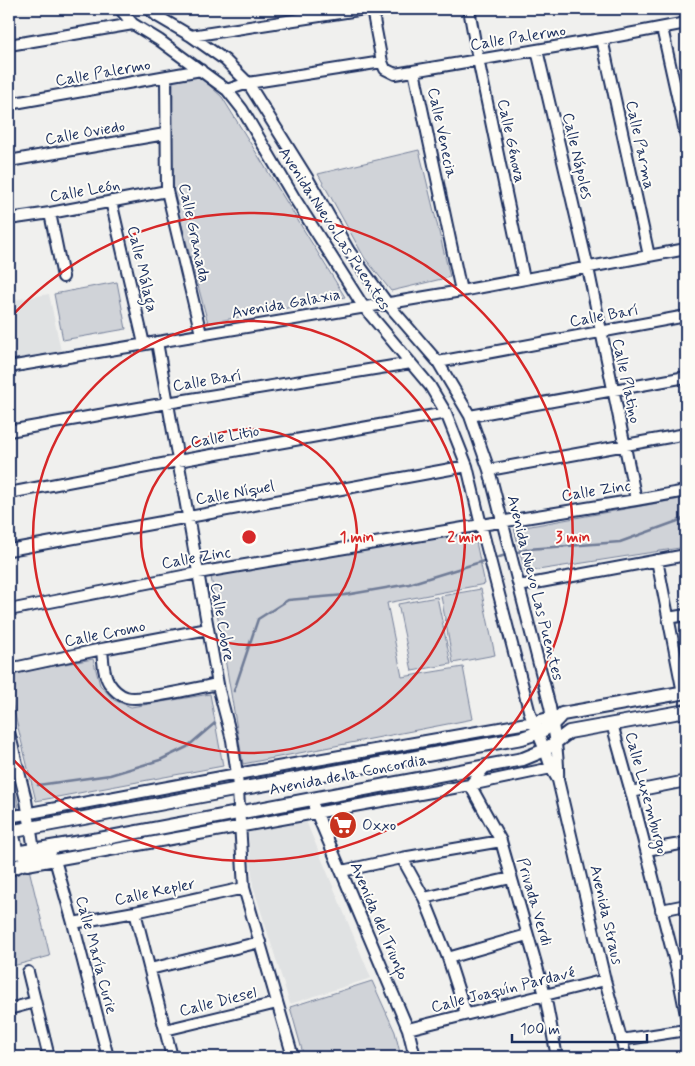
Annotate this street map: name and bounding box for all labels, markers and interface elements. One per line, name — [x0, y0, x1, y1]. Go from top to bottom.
street label: Calle Palermo — [469, 20, 567, 56]
street label: Calle Palermo — [54, 54, 152, 92]
street label: Calle Venecia — [422, 86, 462, 181]
street label: Calle Génova — [492, 97, 530, 185]
street label: Calle Parma — [620, 99, 660, 191]
street label: Calle Nápoles — [557, 111, 597, 201]
street label: Calle Oviedo — [43, 116, 127, 150]
street label: Avenida Nuevo Las Puentes — [273, 143, 395, 315]
street label: Calle León — [48, 174, 122, 208]
street label: Calle Granada — [173, 181, 215, 285]
street label: Calle Málaga — [121, 224, 162, 315]
street label: Avenida Galaxia — [230, 284, 342, 324]
street label: Calle Barí — [568, 300, 640, 332]
street label: Calle Platino — [607, 337, 645, 426]
street label: Calle Barí — [171, 365, 243, 397]
street label: Calle Litio — [189, 421, 261, 453]
street label: Calle Zinc — [560, 475, 632, 507]
street label: Calle Níquel — [194, 476, 276, 510]
street label: Avenida Nuevo Las Puentes — [502, 493, 568, 683]
centre of rings — [240, 528, 258, 546]
text: 1 min — [340, 528, 374, 548]
text: 2 min — [447, 528, 483, 548]
text: 3 min — [556, 528, 590, 548]
street label: Calle Zinc — [160, 542, 232, 574]
street label: Calle Cobre — [205, 581, 239, 663]
street label: Calle Cromo — [63, 616, 148, 652]
street label: Calle Luxemburgo — [619, 730, 672, 857]
street label: Avenida de la Concordia — [267, 749, 429, 801]
supermarket icon: Oxxo — [328, 810, 358, 840]
place label: Oxxo — [362, 815, 396, 836]
street label: Privada Verdi — [511, 855, 557, 949]
street label: Avenida del Triunfo — [343, 859, 413, 984]
street label: Avenida Straus — [584, 863, 628, 967]
street label: Calle Kepler — [113, 873, 198, 911]
street label: Calle María Curie — [70, 894, 122, 1017]
street label: Calle Joaquín Pardavé — [429, 962, 577, 1018]
street label: Calle Diesel — [177, 982, 259, 1022]
scale bar — [512, 1011, 648, 1043]
text: 100 m — [520, 1020, 560, 1040]

